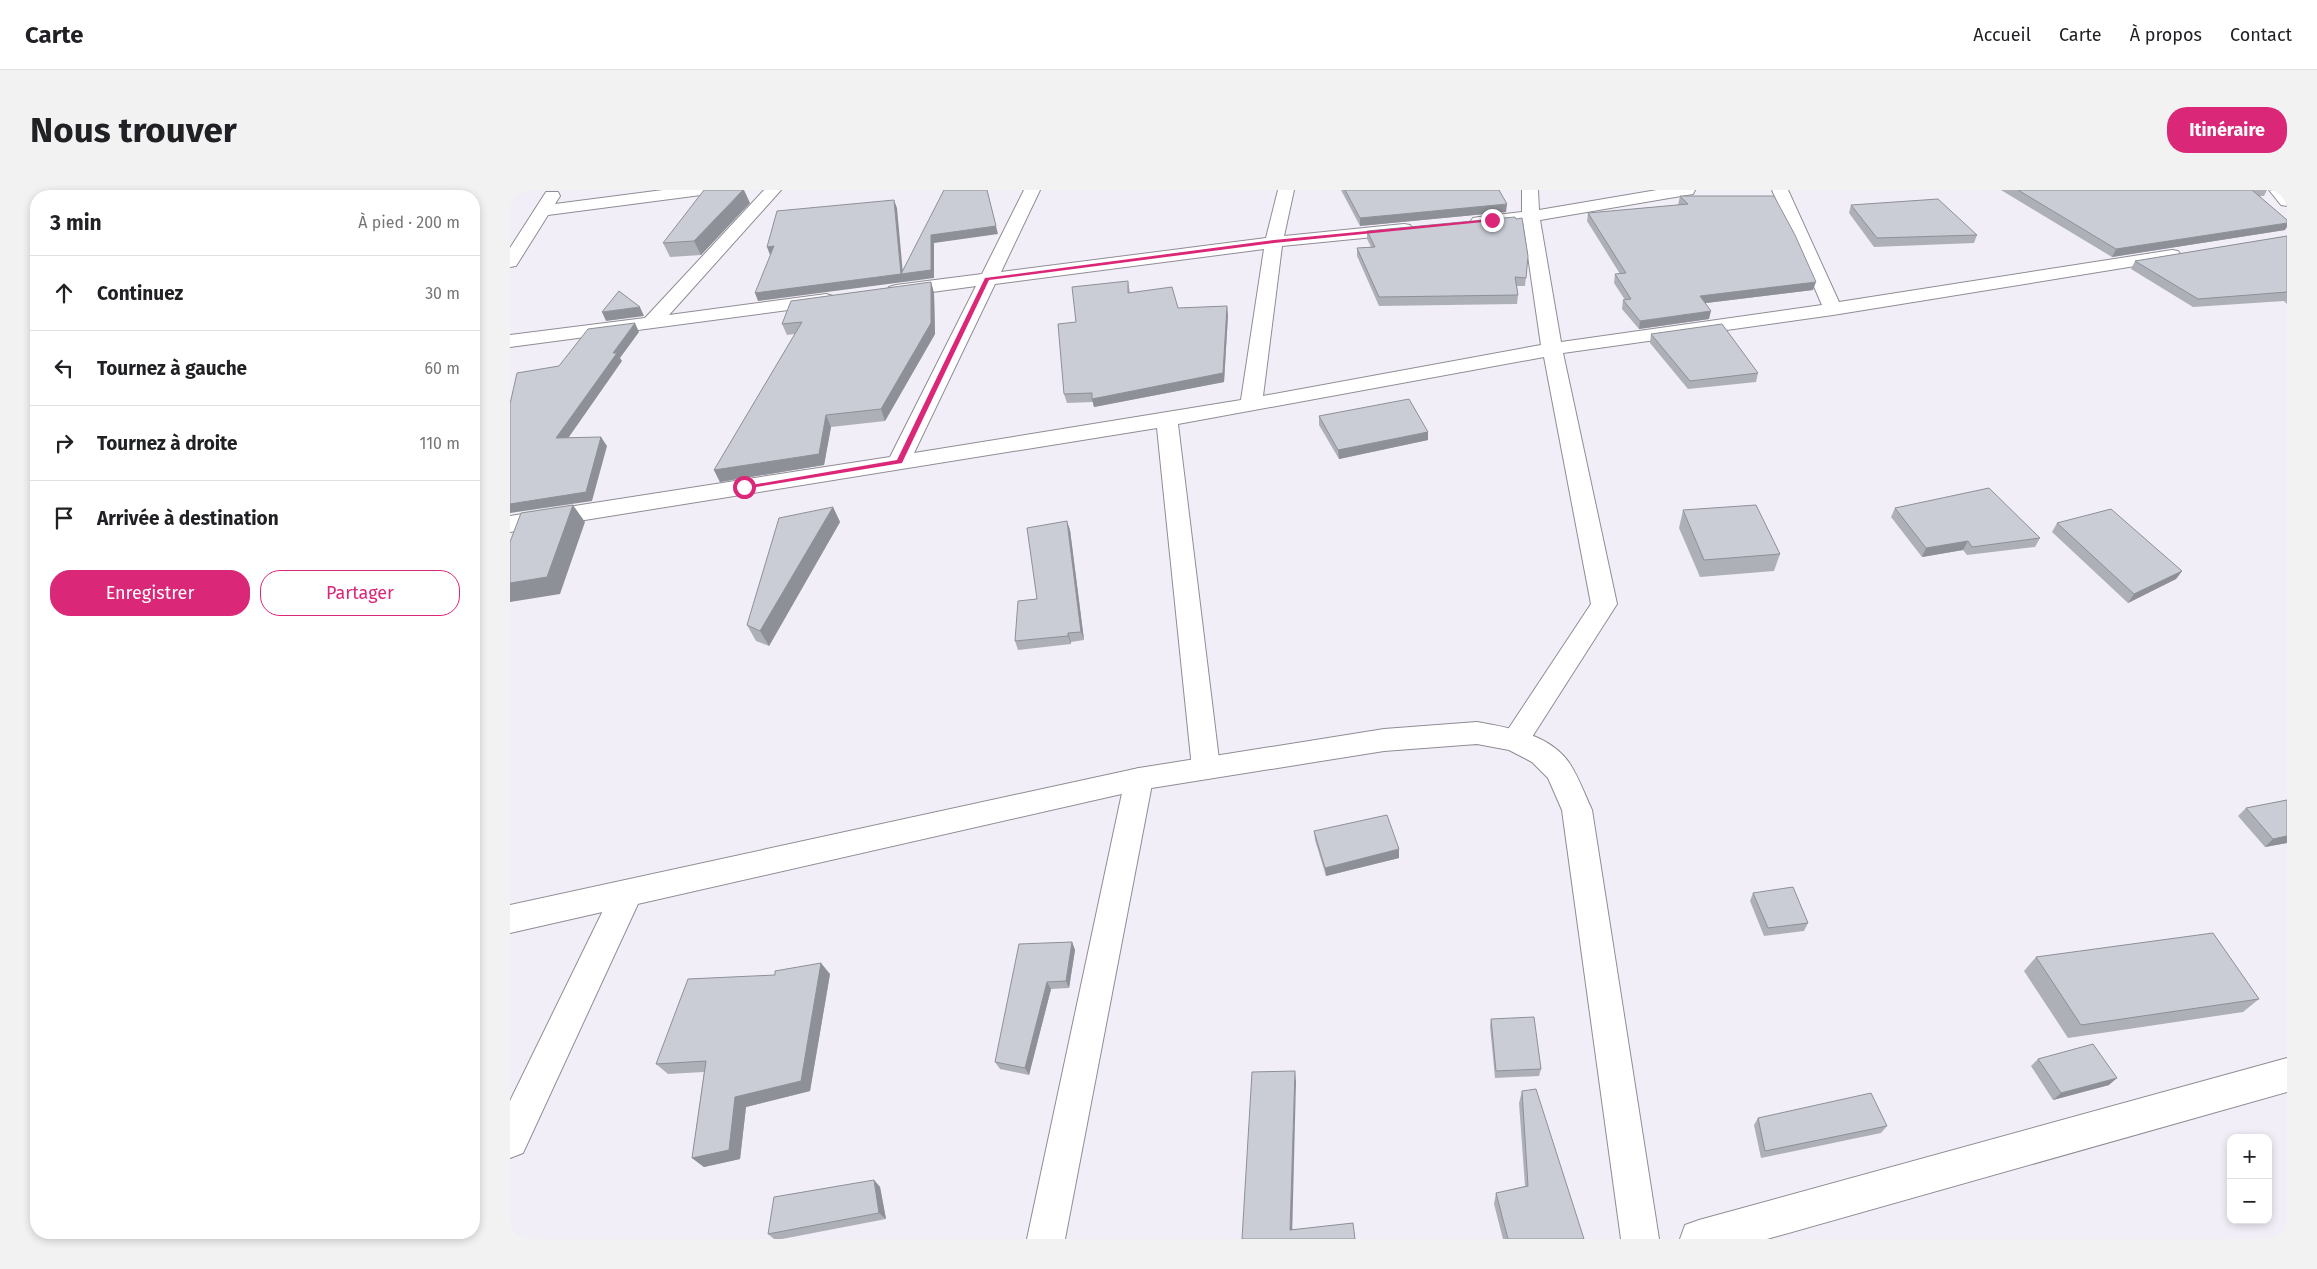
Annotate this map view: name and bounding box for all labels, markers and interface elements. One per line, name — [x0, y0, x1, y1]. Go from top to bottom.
text: Carte — [25, 21, 83, 49]
text: Accueil — [1973, 24, 2031, 46]
text: Carte — [2059, 24, 2102, 46]
text: À propos — [2130, 24, 2202, 46]
text: Contact — [2230, 24, 2292, 46]
button: Itinéraire — [2167, 107, 2287, 153]
text: Nous trouver — [30, 109, 237, 151]
route end — [1481, 209, 1504, 232]
text: 3 min — [50, 210, 102, 236]
text: À pied · 200 m — [358, 213, 460, 232]
icon: ahead — [50, 279, 78, 307]
text: Continuez — [97, 282, 183, 305]
text: 30 m — [425, 284, 460, 303]
icon: left — [50, 354, 78, 382]
text: Tournez à gauche — [97, 357, 247, 380]
text: 60 m — [425, 359, 460, 378]
icon: right — [50, 429, 78, 457]
text: Tournez à droite — [97, 432, 238, 455]
text: 110 m — [419, 434, 460, 453]
route start — [733, 476, 756, 499]
icon: arrive — [50, 504, 78, 532]
text: Arrivée à destination — [97, 507, 279, 530]
button: Enregistrer — [50, 570, 250, 616]
button: Partager — [260, 570, 460, 616]
map controls — [2227, 1134, 2272, 1224]
button: + — [2227, 1134, 2272, 1179]
button: − — [2227, 1179, 2272, 1224]

